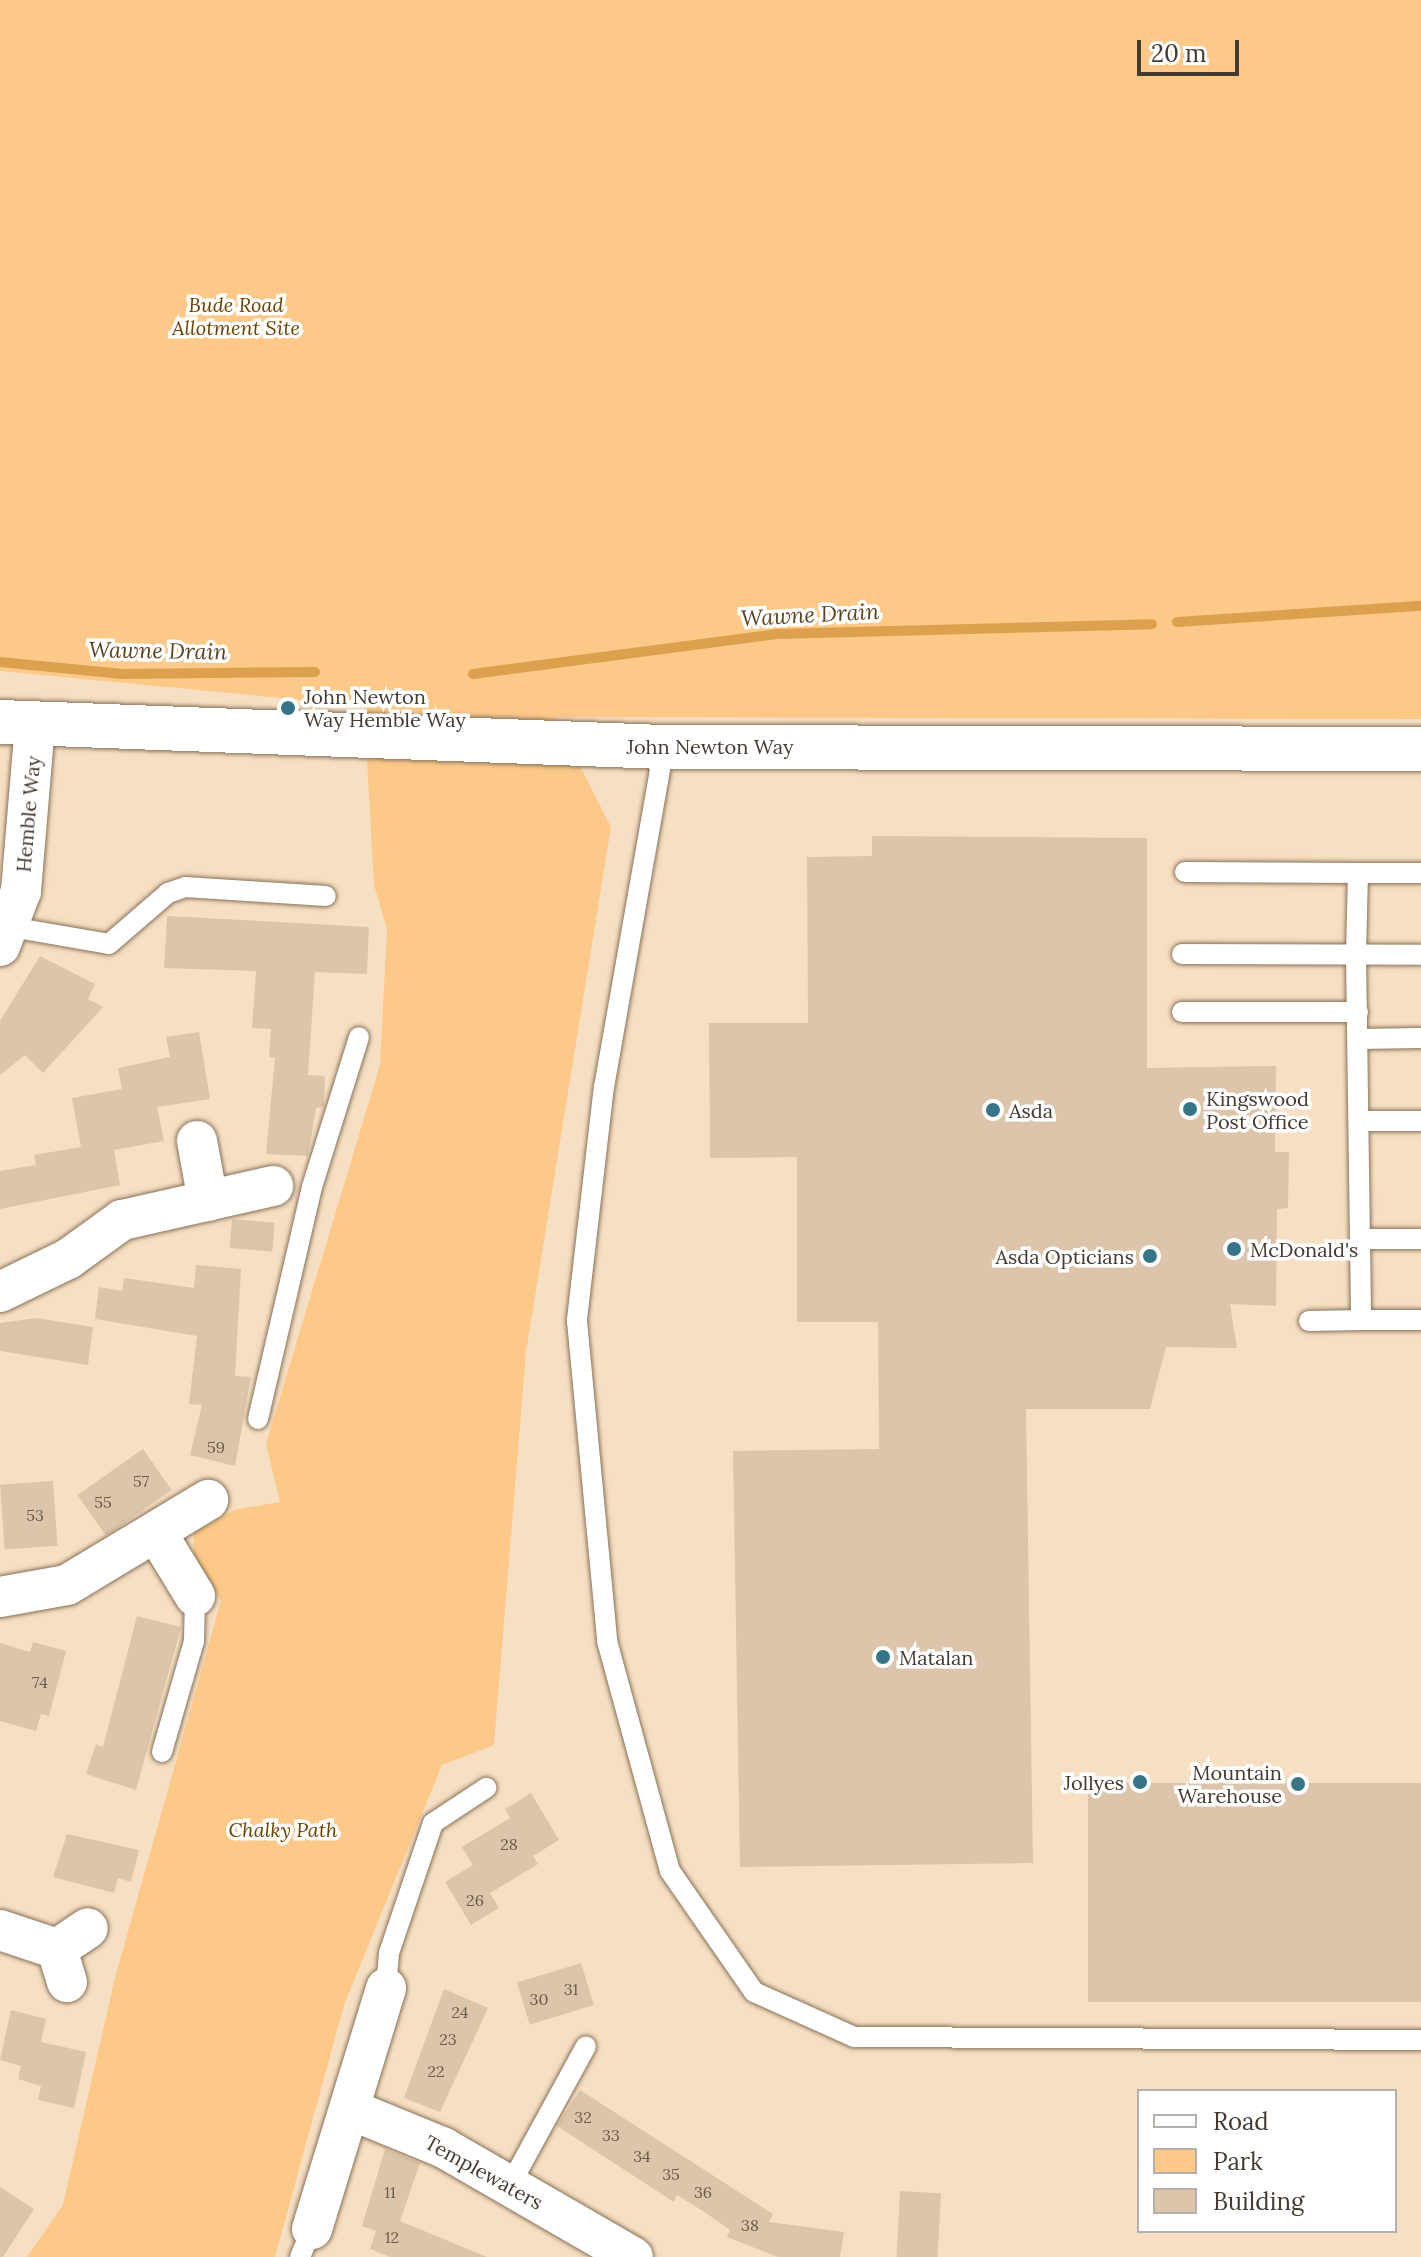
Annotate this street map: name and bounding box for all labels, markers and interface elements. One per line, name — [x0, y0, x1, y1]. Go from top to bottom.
scale bar — [1141, 24, 1243, 74]
text: 20 m — [1151, 38, 1207, 69]
park label: Bude Road Allotment Site — [172, 292, 300, 339]
water label: Wawne Drain — [740, 598, 880, 632]
water label: Wawne Drain — [88, 637, 228, 665]
place label: John Newton Way Hemble Way — [304, 684, 466, 731]
marker: John Newton Way Hemble Way — [279, 699, 297, 717]
street label: John Newton Way — [627, 734, 793, 758]
street label: Hemble Way — [11, 755, 45, 873]
place label: Kingswood Post Office — [1206, 1086, 1309, 1133]
place label: Asda — [1009, 1098, 1053, 1122]
marker: Kingswood Post Office — [1181, 1100, 1199, 1118]
marker: Asda — [984, 1101, 1002, 1119]
place label: McDonald's — [1250, 1237, 1358, 1261]
marker: McDonald's — [1225, 1240, 1243, 1258]
place label: Asda Opticians — [996, 1244, 1134, 1268]
marker: Asda Opticians — [1141, 1247, 1159, 1265]
house number: 59 — [207, 1437, 225, 1457]
house number: 57 — [133, 1471, 149, 1491]
house number: 55 — [94, 1492, 112, 1512]
house number: 53 — [26, 1505, 44, 1525]
place label: Matalan — [899, 1645, 973, 1669]
marker: Matalan — [874, 1648, 892, 1666]
house number: 74 — [32, 1672, 48, 1692]
place label: Mountain Warehouse — [1177, 1760, 1282, 1807]
place label: Jollyes — [1064, 1770, 1124, 1794]
marker: Jollyes — [1131, 1773, 1149, 1791]
marker: Mountain Warehouse — [1289, 1775, 1307, 1793]
park label: Chalky Path — [229, 1817, 337, 1841]
house number: 28 — [500, 1834, 518, 1854]
house number: 26 — [466, 1890, 484, 1910]
house number: 31 — [564, 1979, 578, 1999]
house number: 30 — [530, 1989, 548, 2009]
house number: 24 — [452, 2002, 468, 2022]
house number: 23 — [439, 2029, 457, 2049]
house number: 22 — [427, 2061, 445, 2081]
legend — [1137, 2089, 1397, 2233]
text: Road — [1213, 2106, 1269, 2137]
house number: 32 — [574, 2107, 592, 2127]
house number: 33 — [602, 2125, 620, 2145]
street label: Templewaters — [421, 2130, 547, 2214]
house number: 34 — [633, 2146, 651, 2166]
text: Park — [1213, 2146, 1263, 2177]
house number: 35 — [662, 2164, 680, 2184]
house number: 11 — [384, 2182, 396, 2202]
house number: 36 — [694, 2182, 712, 2202]
text: Building — [1213, 2186, 1304, 2217]
house number: 38 — [741, 2215, 759, 2235]
house number: 12 — [385, 2227, 399, 2247]

